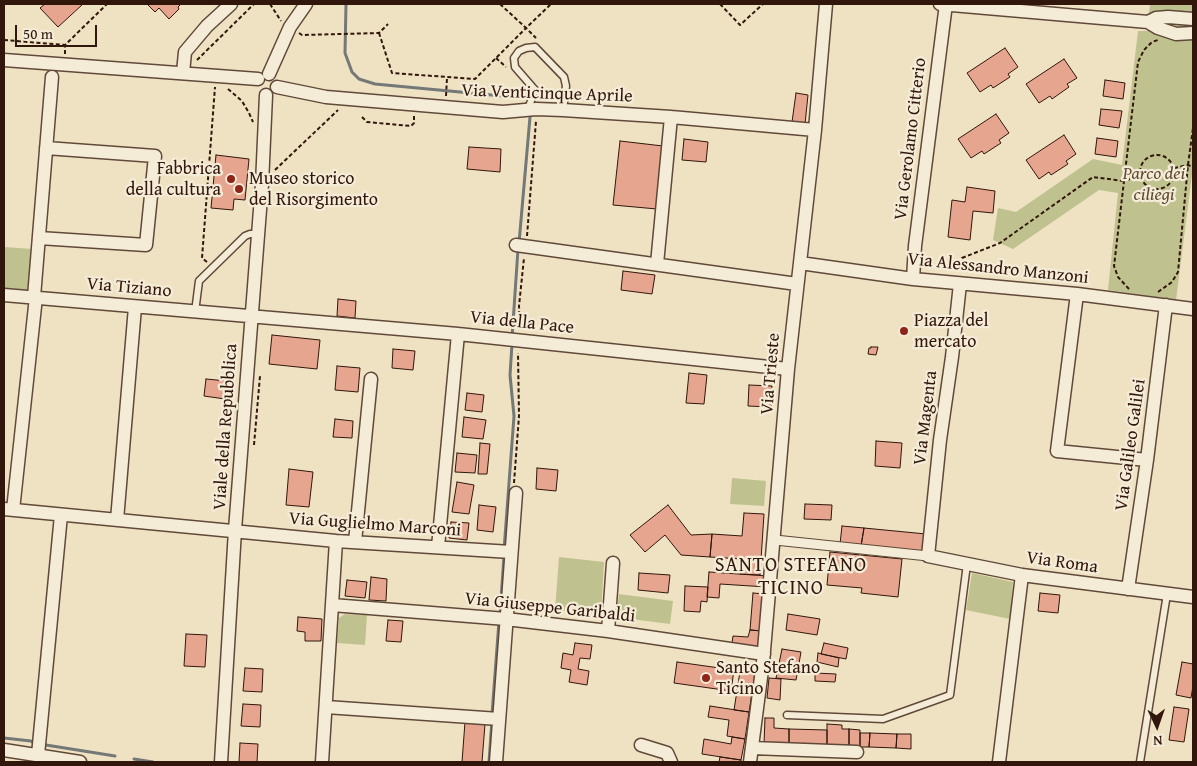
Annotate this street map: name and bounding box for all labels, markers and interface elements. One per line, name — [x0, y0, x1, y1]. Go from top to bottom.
scale bar — [18, 15, 100, 47]
text: 50 m — [23, 23, 53, 44]
street label: Via Gerolamo Citterio — [890, 56, 932, 222]
street label: Via Venticinque Aprile — [461, 80, 633, 108]
place label: Fabbrica della cultura — [126, 158, 221, 200]
park label: Parco dei ciliegi — [1123, 163, 1185, 205]
place label: Museo storico del Risorgimento — [249, 168, 378, 210]
marker: Fabbrica della cultura — [225, 173, 237, 185]
marker: Museo storico del Risorgimento — [233, 183, 245, 195]
street label: Via Alessandro Manzoni — [906, 249, 1090, 289]
street label: Via Tiziano — [86, 274, 172, 302]
street label: Via della Pace — [469, 307, 575, 339]
place label: Piazza del mercato — [914, 310, 989, 352]
marker: Piazza del mercato — [898, 325, 910, 337]
street label: Via Trieste — [757, 332, 785, 416]
street label: Viale della Repubblica — [209, 343, 243, 511]
street label: Via Magenta — [909, 370, 943, 466]
street label: Via Galileo Galilei — [1111, 378, 1151, 512]
street label: Via Guglielmo Marconi — [288, 508, 462, 542]
street label: Via Roma — [1025, 547, 1099, 579]
district label: SANTO STEFANO TICINO — [713, 554, 869, 601]
street label: Via Giuseppe Garibaldi — [464, 588, 636, 628]
place label: Santo Stefano Ticino — [716, 657, 820, 700]
marker: Santo Stefano Ticino — [700, 672, 712, 684]
north arrow — [1132, 701, 1182, 751]
text: N — [1153, 731, 1163, 751]

